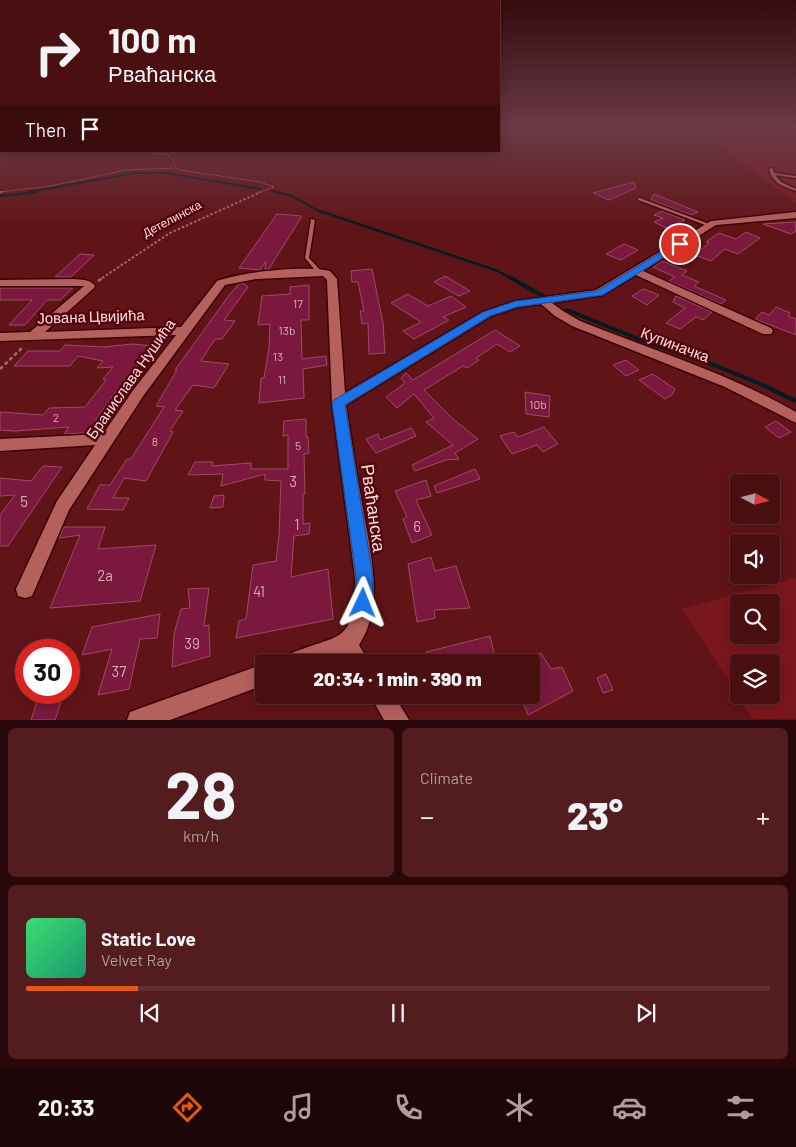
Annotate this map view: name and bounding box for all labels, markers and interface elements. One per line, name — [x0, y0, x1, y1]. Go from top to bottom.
text: 100 m — [108, 18, 197, 60]
icon: right — [25, 20, 90, 85]
text: Рваћанска — [108, 60, 216, 86]
icon: arrive — [76, 115, 104, 143]
text: Then — [25, 118, 66, 141]
street label: Детелинска — [140, 197, 204, 240]
pin — [659, 223, 701, 265]
icon: arrive — [666, 230, 694, 258]
house number: 17 — [293, 296, 303, 310]
street label: Јована Цвијића — [37, 305, 146, 327]
street label: Бранислава Нушића — [82, 314, 179, 442]
house number: 13b — [279, 323, 295, 337]
street label: Купиначка — [638, 323, 713, 366]
house number: 13 — [273, 349, 283, 363]
house number: 11 — [278, 372, 286, 386]
house number: 10b — [529, 397, 547, 411]
house number: 2 — [53, 410, 59, 424]
house number: 8 — [152, 434, 158, 448]
house number: 5 — [295, 438, 301, 452]
street label: Рваћанска — [357, 462, 391, 554]
house number: 3 — [289, 472, 297, 490]
north arrow — [730, 474, 780, 524]
map controls — [730, 474, 780, 704]
house number: 5 — [20, 492, 28, 510]
house number: 1 — [294, 515, 300, 533]
house number: 6 — [413, 517, 421, 535]
button: sound — [730, 534, 780, 584]
house number: 2a — [97, 566, 113, 584]
position arrow — [336, 576, 388, 628]
house number: 41 — [253, 582, 265, 600]
button: search — [730, 594, 780, 644]
house number: 39 — [184, 634, 200, 652]
speed limit sign: 30 — [15, 639, 80, 704]
button: layers — [730, 654, 780, 704]
house number: 37 — [112, 662, 126, 680]
text: 20:34 · 1 min · 390 m — [313, 667, 482, 690]
text: 28 — [165, 754, 237, 832]
text: Climate — [420, 768, 473, 787]
text: 23° — [567, 792, 623, 838]
text: − — [420, 799, 434, 833]
text: + — [756, 799, 770, 833]
text: km/h — [183, 826, 219, 845]
text: Static Love — [101, 927, 196, 950]
text: Velvet Ray — [101, 950, 172, 969]
icon: previous — [136, 999, 164, 1027]
icon: pause — [384, 999, 412, 1027]
icon: next — [632, 999, 660, 1027]
icon: directions — [170, 1090, 205, 1125]
icon: music — [281, 1090, 316, 1125]
icon: phone — [391, 1090, 426, 1125]
icon: climate — [502, 1090, 537, 1125]
icon: car — [612, 1090, 647, 1125]
icon: filters — [723, 1090, 758, 1125]
text: 20:33 — [38, 1094, 94, 1120]

